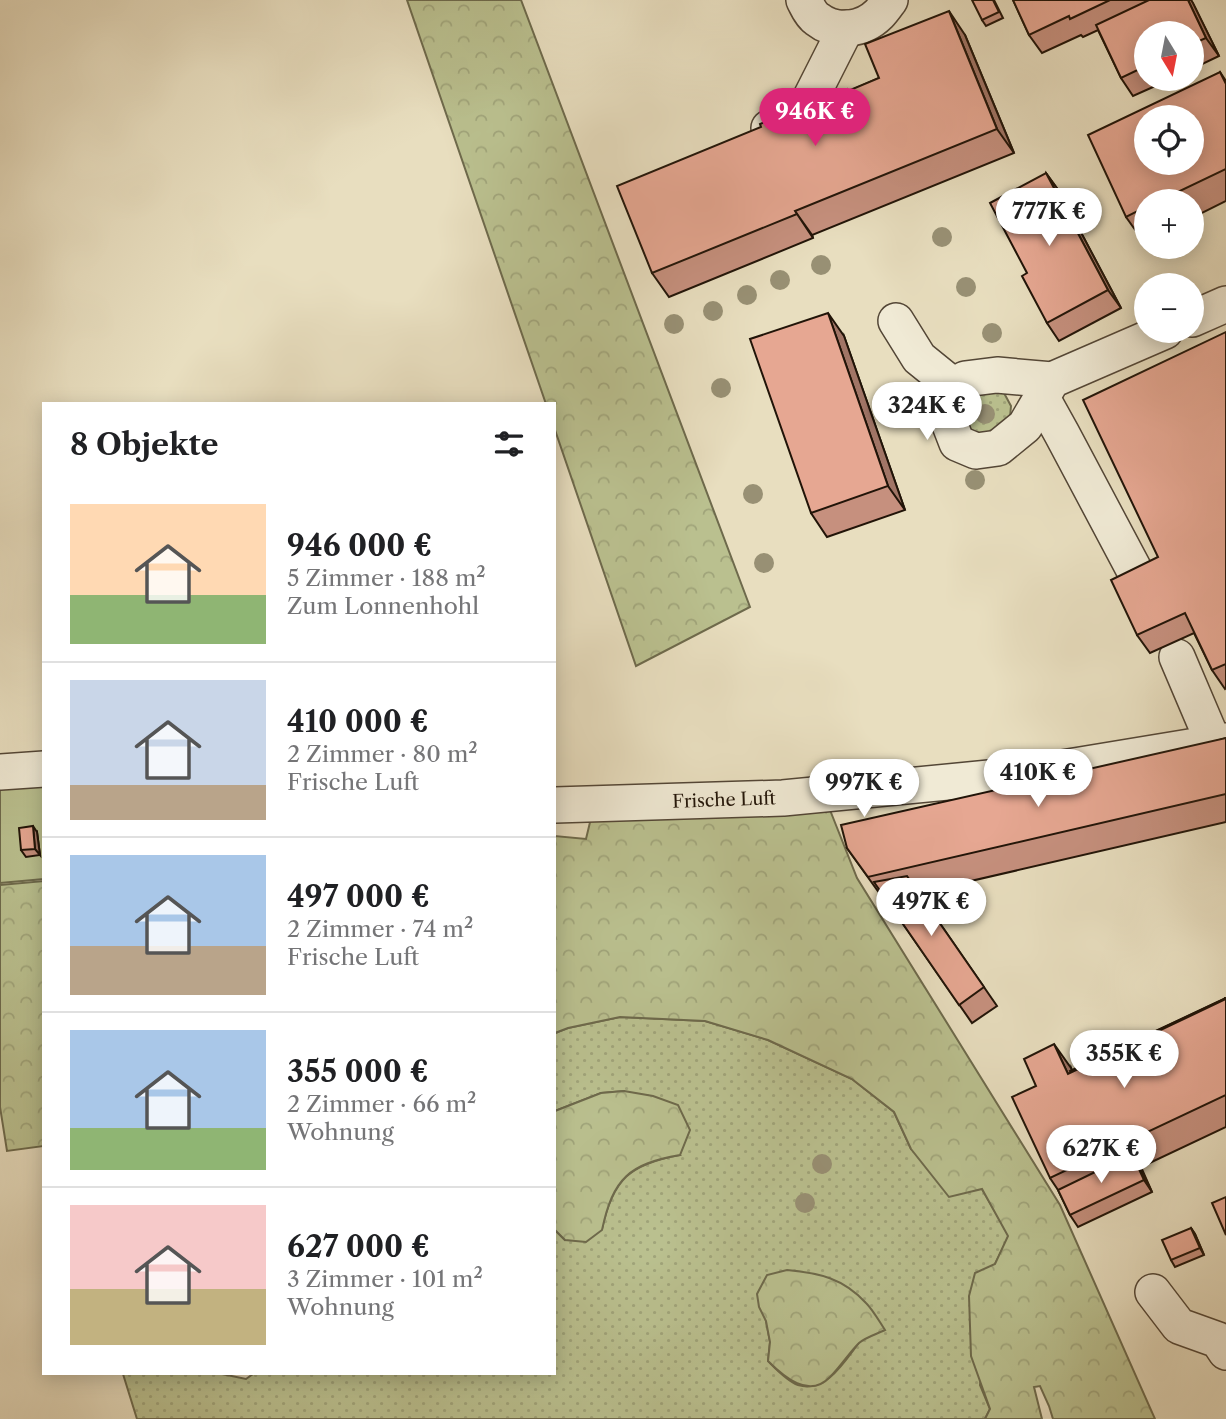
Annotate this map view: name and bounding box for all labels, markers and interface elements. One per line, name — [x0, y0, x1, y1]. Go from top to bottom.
north arrow — [1134, 21, 1204, 91]
map controls — [1134, 21, 1204, 343]
pin: 946K € — [758, 88, 872, 148]
text: 946K € — [775, 97, 855, 125]
button: locate — [1134, 105, 1204, 175]
pin: 777K € — [992, 188, 1106, 248]
button: + — [1134, 189, 1204, 259]
text: 777K € — [1012, 197, 1086, 225]
button: − — [1134, 273, 1204, 343]
pin: 324K € — [870, 382, 984, 442]
text: 324K € — [888, 391, 966, 419]
icon: filters — [490, 425, 528, 463]
text: 8 Objekte — [70, 426, 218, 463]
text: 946 000 € — [287, 527, 432, 564]
icon: home — [126, 532, 210, 616]
text: 5 Zimmer · 188 m² — [287, 564, 486, 592]
text: Zum Lonnenhohl — [287, 592, 479, 620]
text: 410 000 € — [287, 703, 429, 740]
icon: home — [126, 708, 210, 792]
text: 2 Zimmer · 80 m² — [287, 740, 478, 768]
pin: 410K € — [981, 750, 1095, 809]
text: 410K € — [1000, 758, 1076, 786]
pin: 997K € — [807, 760, 921, 819]
text: Frische Luft — [287, 768, 419, 796]
text: 997K € — [825, 768, 903, 796]
street label: Frische Luft — [672, 787, 777, 813]
text: 497 000 € — [287, 878, 430, 915]
pin: 497K € — [874, 878, 988, 938]
icon: home — [126, 883, 210, 967]
text: 497K € — [892, 887, 970, 915]
text: 2 Zimmer · 74 m² — [287, 915, 473, 943]
text: Frische Luft — [287, 943, 419, 971]
pin: 355K € — [1067, 1030, 1181, 1090]
text: 355K € — [1086, 1039, 1162, 1067]
text: 355 000 € — [287, 1053, 429, 1090]
icon: home — [126, 1058, 210, 1142]
text: 2 Zimmer · 66 m² — [287, 1090, 476, 1118]
text: Wohnung — [287, 1118, 394, 1146]
pin: 627K € — [1044, 1126, 1158, 1185]
text: 627K € — [1062, 1134, 1140, 1162]
text: 627 000 € — [287, 1228, 430, 1265]
icon: home — [126, 1233, 210, 1317]
text: 3 Zimmer · 101 m² — [287, 1265, 483, 1293]
text: Wohnung — [287, 1293, 394, 1321]

